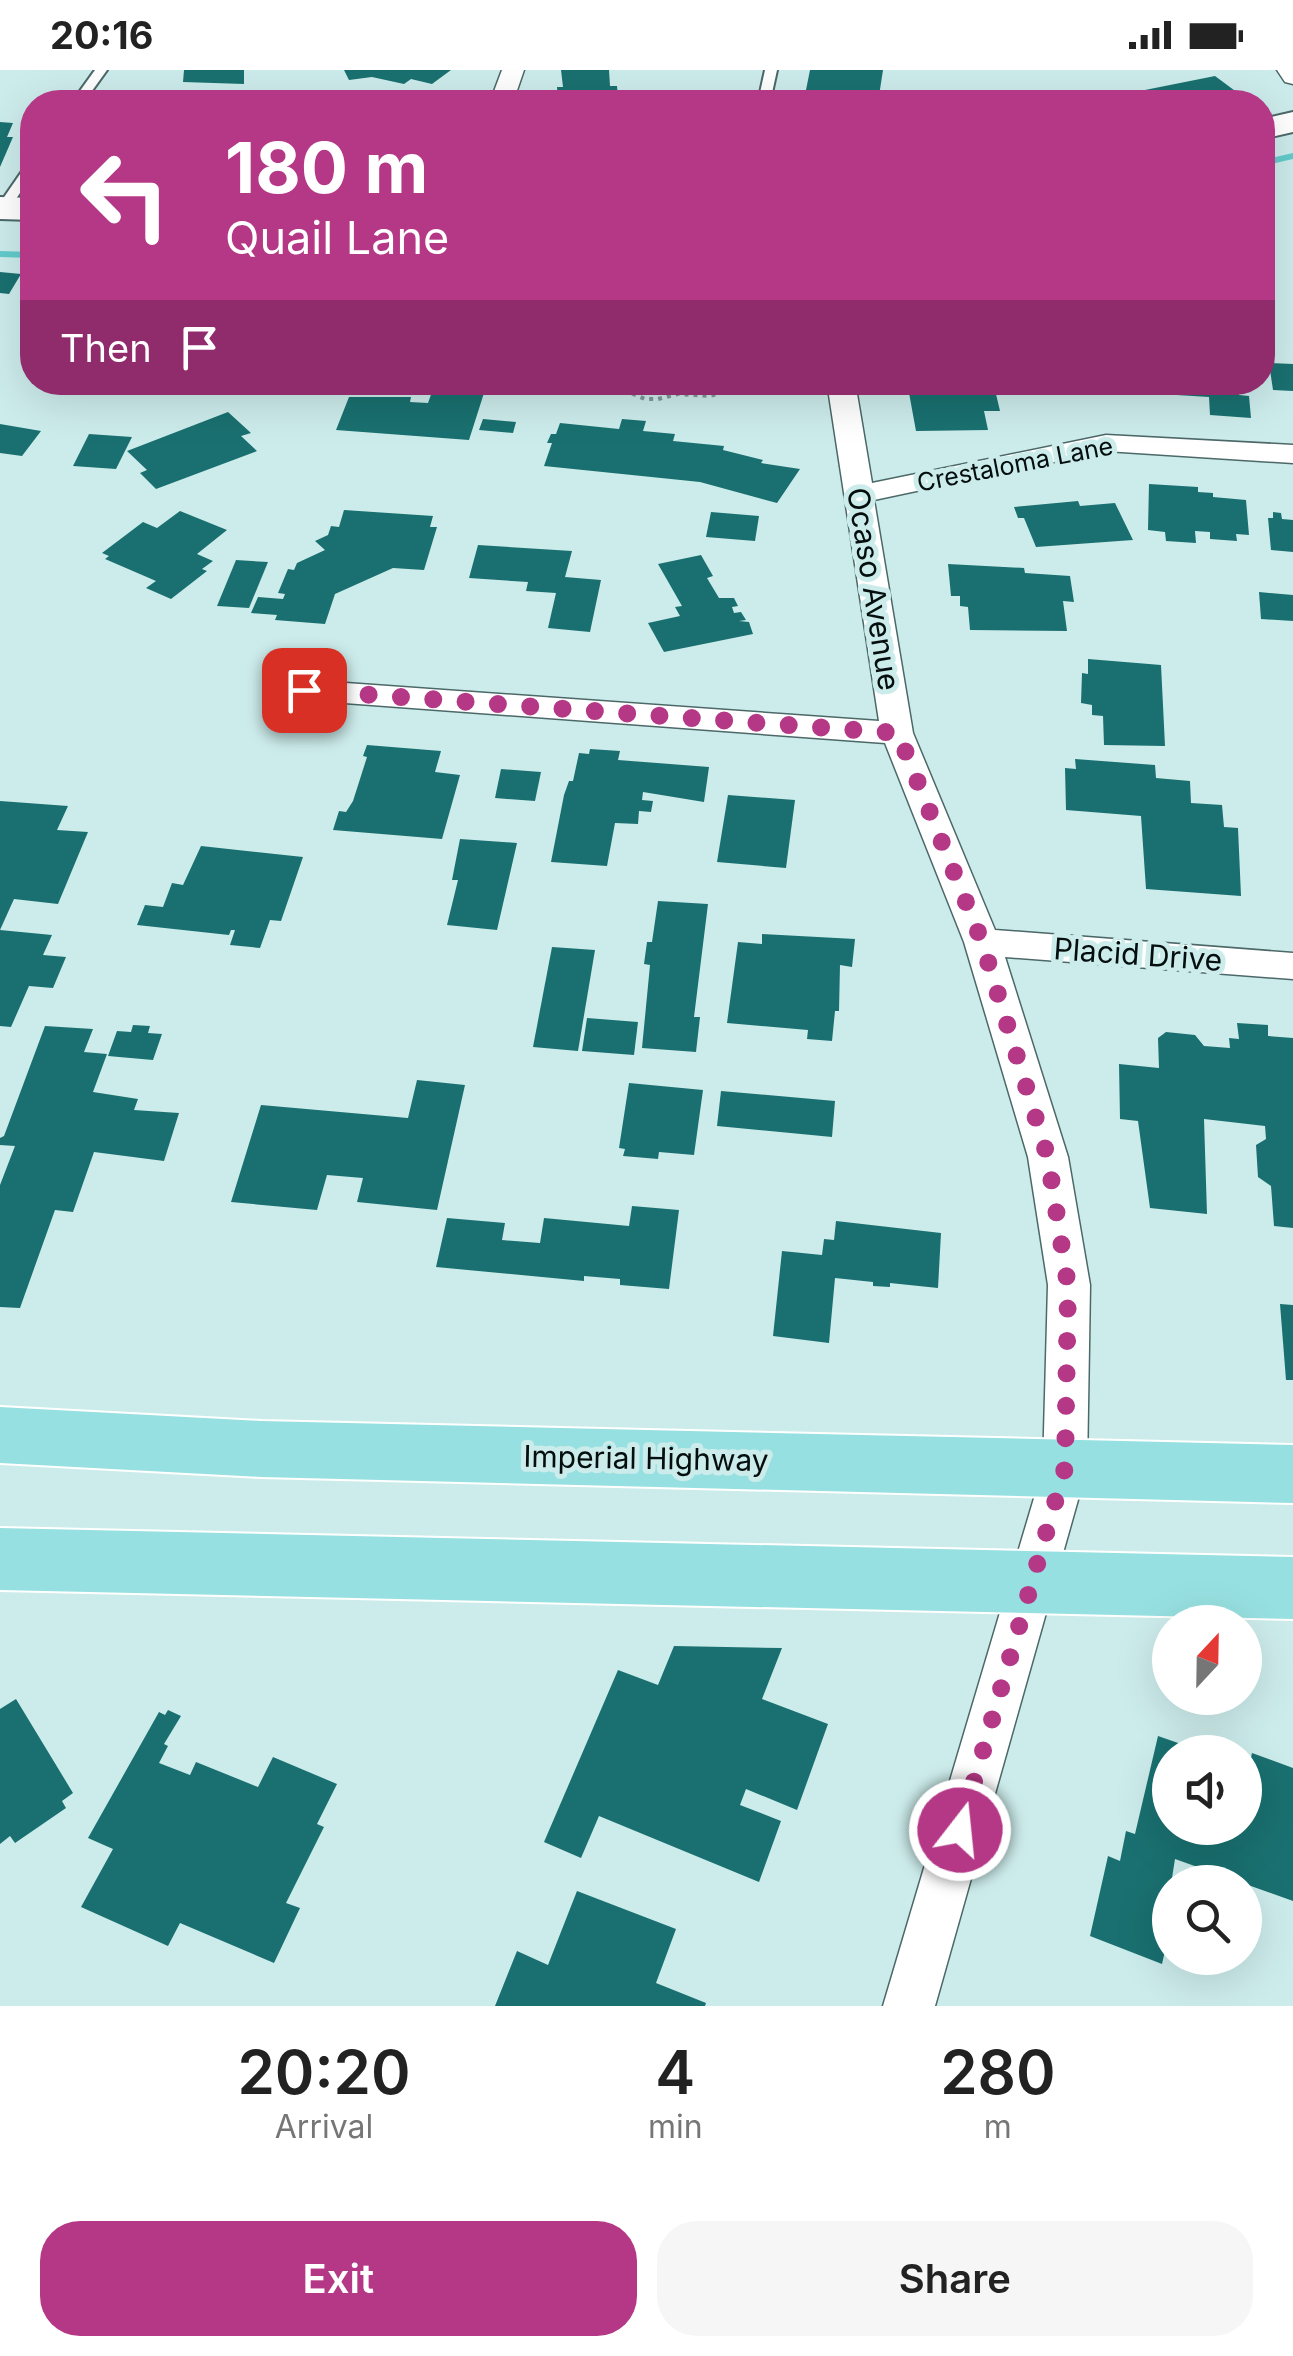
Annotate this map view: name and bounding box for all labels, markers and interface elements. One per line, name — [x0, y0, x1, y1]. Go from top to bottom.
text: 20:16 — [50, 12, 153, 58]
text: 180 m — [225, 125, 428, 210]
icon: left — [60, 130, 190, 260]
text: Quail Lane — [225, 210, 449, 265]
icon: arrive — [172, 320, 227, 375]
text: Then — [60, 325, 152, 371]
street label: Crestaloma Lane — [915, 430, 1115, 498]
street label: Ocaso Avenue — [840, 485, 908, 693]
pin — [262, 648, 347, 733]
icon: arrive — [277, 663, 332, 718]
street label: Placid Drive — [1052, 930, 1224, 978]
street label: Imperial Highway — [523, 1438, 769, 1478]
north arrow — [1152, 1605, 1262, 1715]
map controls — [1152, 1605, 1262, 1975]
button: sound — [1152, 1735, 1262, 1845]
position arrow — [908, 1778, 1012, 1882]
button: search — [1152, 1865, 1262, 1975]
text: 20:20 — [237, 2036, 411, 2108]
text: 4 — [655, 2036, 695, 2108]
text: 280 — [940, 2036, 1056, 2108]
text: Arrival — [275, 2107, 373, 2146]
text: min — [648, 2107, 703, 2146]
text: m — [984, 2107, 1012, 2146]
button: Exit — [40, 2221, 637, 2336]
button: Share — [657, 2221, 1253, 2336]

